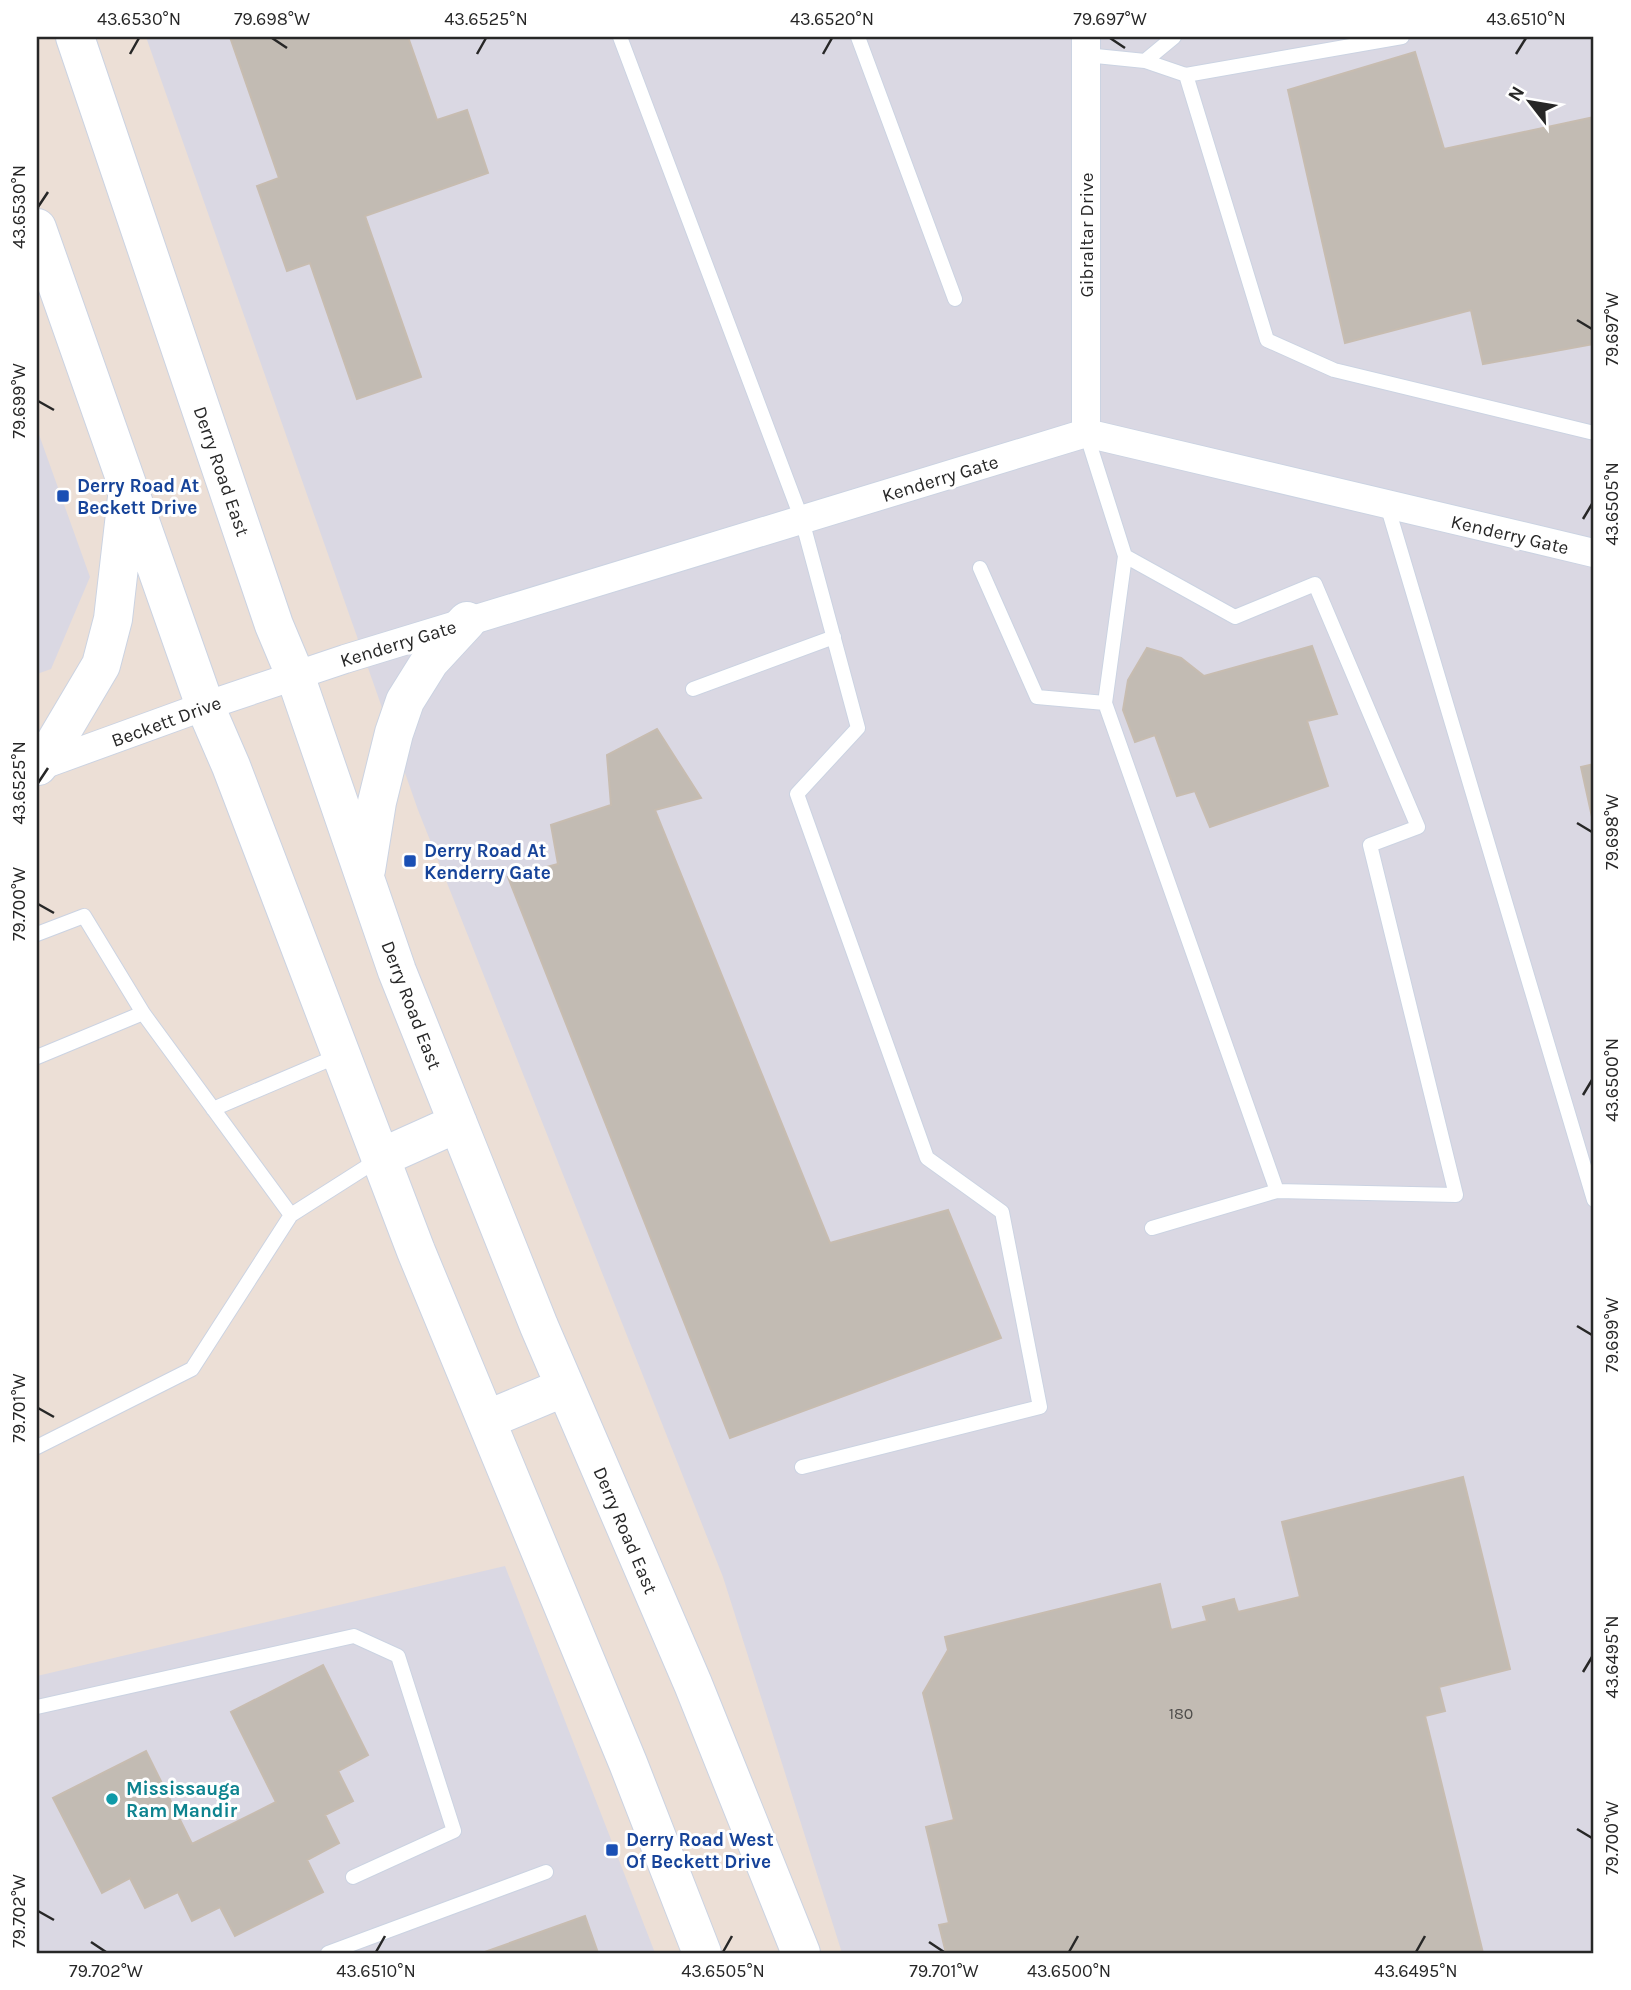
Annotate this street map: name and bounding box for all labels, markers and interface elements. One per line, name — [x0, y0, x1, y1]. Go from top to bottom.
text: 43.6530°N — [97, 8, 181, 30]
text: 79.698°W — [234, 8, 310, 30]
text: 43.6525°N — [444, 8, 528, 30]
text: 43.6520°N — [790, 8, 874, 30]
text: 79.697°W — [1073, 8, 1147, 30]
text: 43.6510°N — [1486, 8, 1566, 30]
north arrow — [1494, 66, 1564, 136]
text: N — [1503, 82, 1529, 105]
text: 43.6530°N — [8, 165, 30, 249]
street label: Gibraltar Drive — [1076, 172, 1098, 298]
text: 79.697°W — [1601, 292, 1623, 366]
text: 79.699°W — [8, 363, 30, 439]
street label: Derry Road East — [189, 403, 254, 539]
street label: Kenderry Gate — [879, 451, 1001, 507]
text: 43.6505°N — [1601, 462, 1623, 546]
place label: Derry Road At Beckett Drive — [77, 475, 199, 519]
marker: Derry Road At Beckett Drive — [55, 488, 71, 504]
street label: Kenderry Gate — [1449, 511, 1571, 559]
street label: Kenderry Gate — [337, 616, 459, 672]
street label: Beckett Drive — [109, 692, 224, 752]
text: 43.6525°N — [8, 741, 30, 825]
text: 79.698°W — [1601, 794, 1623, 870]
place label: Derry Road At Kenderry Gate — [424, 840, 551, 884]
marker: Derry Road At Kenderry Gate — [402, 853, 418, 869]
text: 79.700°W — [8, 867, 30, 941]
street label: Derry Road East — [376, 938, 446, 1073]
text: 43.6500°N — [1601, 1038, 1623, 1122]
text: 79.699°W — [1601, 1297, 1623, 1373]
text: 79.701°W — [8, 1373, 30, 1443]
street label: Derry Road East — [588, 1464, 662, 1597]
text: 43.6495°N — [1601, 1615, 1623, 1699]
house number: 180 — [1169, 1704, 1193, 1723]
place label: Mississauga Ram Mandir — [126, 1778, 240, 1822]
marker: Mississauga Ram Mandir — [104, 1791, 120, 1807]
text: 79.700°W — [1601, 1801, 1623, 1875]
place label: Derry Road West Of Beckett Drive — [626, 1829, 774, 1873]
marker: Derry Road West Of Beckett Drive — [604, 1842, 620, 1858]
text: 79.702°W — [8, 1874, 30, 1948]
text: 79.702°W — [69, 1960, 143, 1982]
text: 43.6510°N — [336, 1960, 416, 1982]
text: 43.6505°N — [681, 1960, 765, 1982]
text: 79.701°W — [909, 1960, 979, 1982]
text: 43.6500°N — [1027, 1960, 1111, 1982]
text: 43.6495°N — [1374, 1960, 1458, 1982]

